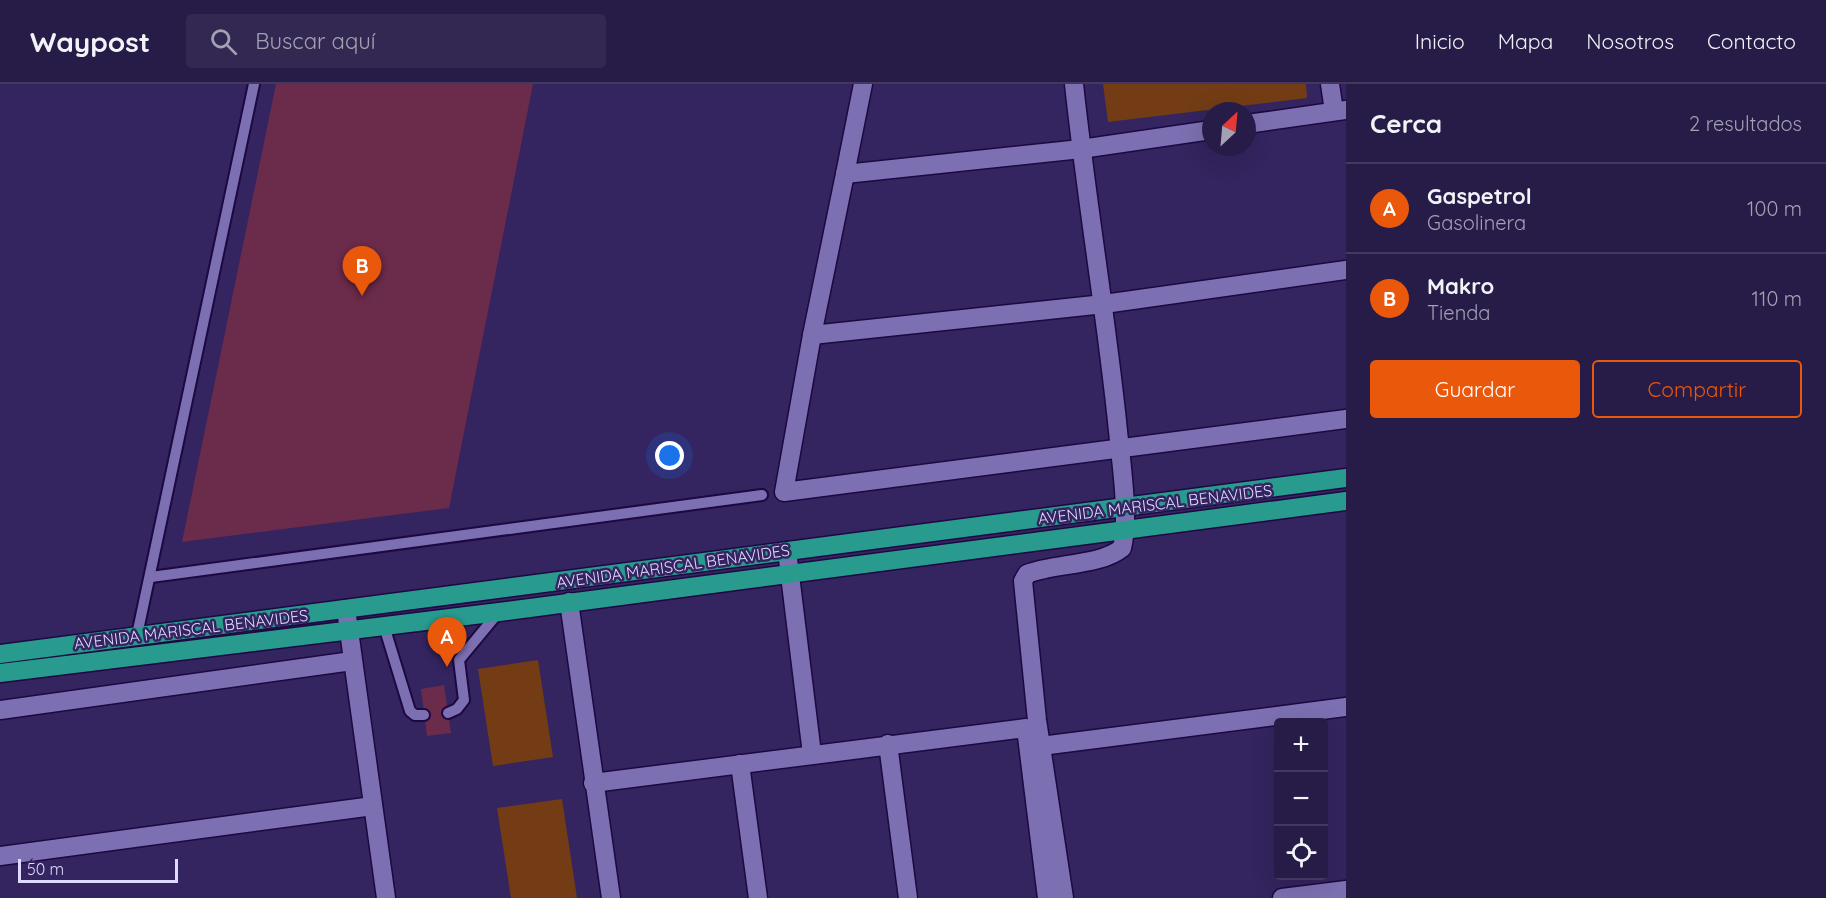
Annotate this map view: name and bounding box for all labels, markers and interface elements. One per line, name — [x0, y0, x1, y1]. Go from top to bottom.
search box — [186, 14, 606, 68]
text: Waypost — [30, 24, 150, 59]
icon: search — [207, 25, 240, 58]
text: Buscar aquí — [255, 27, 375, 55]
text: Inicio — [1415, 28, 1465, 54]
text: Mapa — [1498, 28, 1553, 54]
text: Nosotros — [1586, 28, 1674, 54]
text: Contacto — [1707, 28, 1796, 54]
north arrow — [1202, 102, 1256, 156]
text: Cerca — [1370, 107, 1442, 140]
text: 2 resultados — [1689, 111, 1802, 136]
text: Gaspetrol — [1427, 182, 1532, 210]
text: A — [1383, 196, 1396, 221]
text: 100 m — [1747, 196, 1802, 221]
text: Gasolinera — [1427, 210, 1526, 235]
pin: B — [342, 246, 382, 296]
text: Makro — [1427, 272, 1494, 300]
text: B — [1383, 286, 1396, 311]
text: 110 m — [1752, 286, 1802, 311]
text: Tienda — [1427, 300, 1490, 325]
button: Guardar — [1370, 360, 1580, 418]
button: Compartir — [1592, 360, 1802, 418]
your location — [655, 441, 684, 470]
street label: AVENIDA MARISCAL BENAVIDES — [1037, 480, 1273, 528]
street label: AVENIDA MARISCAL BENAVIDES — [555, 540, 791, 592]
street label: AVENIDA MARISCAL BENAVIDES — [73, 605, 309, 653]
pin: A — [428, 618, 466, 667]
map controls — [1274, 718, 1328, 880]
button: + — [1274, 718, 1328, 772]
button: − — [1274, 772, 1328, 826]
button: locate — [1274, 826, 1328, 880]
scale bar — [18, 856, 178, 884]
text: 50 m — [27, 859, 64, 879]

